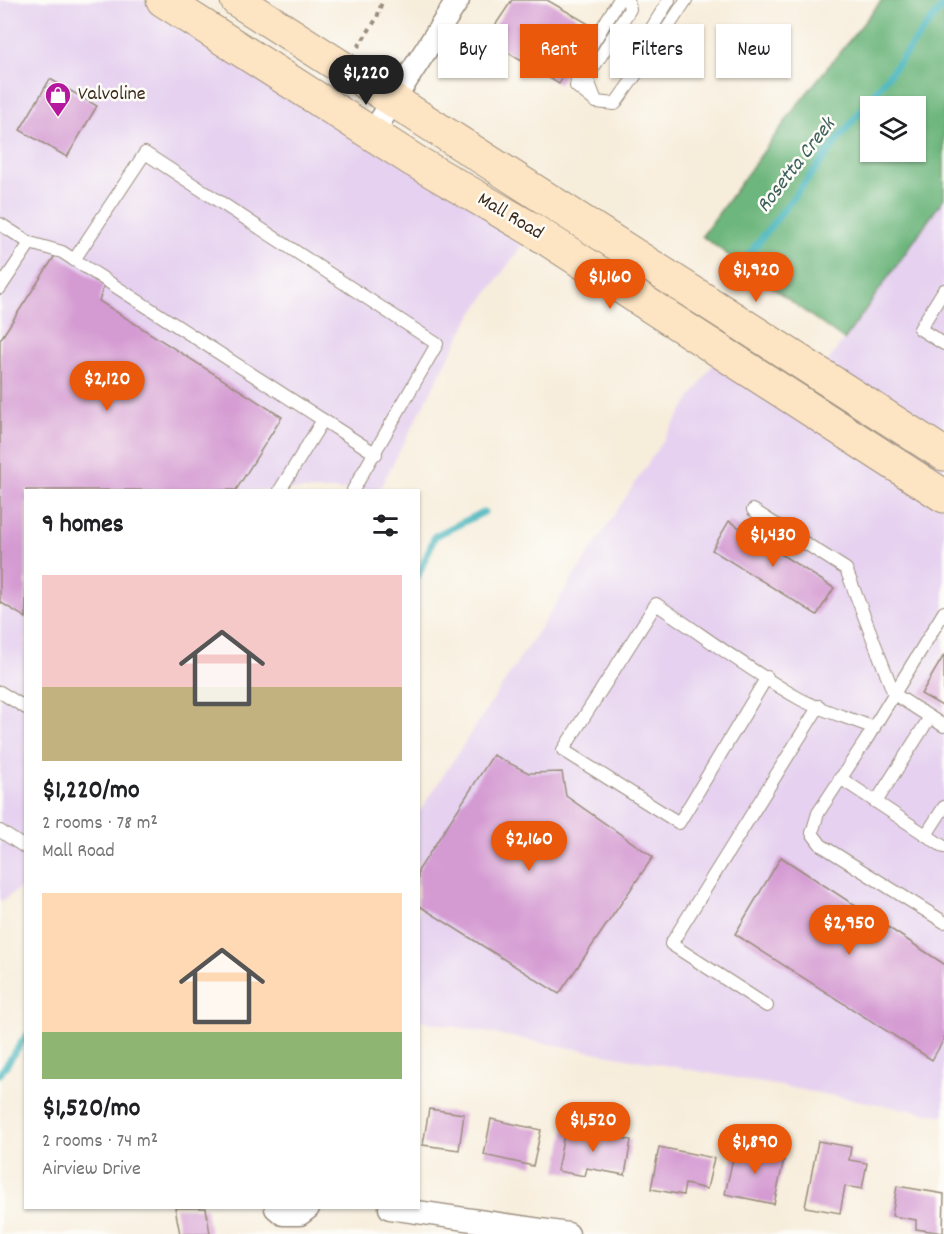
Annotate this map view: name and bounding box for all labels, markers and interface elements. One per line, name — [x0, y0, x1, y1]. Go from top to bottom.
chip: Buy — [438, 24, 508, 78]
chip: Rent — [520, 24, 598, 78]
chip: Filters — [610, 24, 704, 78]
chip: New — [716, 24, 791, 78]
pin: $1,220 — [317, 55, 415, 106]
text: $1,220 — [343, 60, 389, 88]
shop icon: Valvoline — [43, 80, 73, 118]
place label: Valvoline — [78, 81, 146, 109]
map controls — [860, 96, 926, 162]
button: layers — [860, 96, 926, 162]
water label: Rosetta Creek — [750, 110, 845, 220]
street label: Mall Road — [472, 186, 548, 248]
pin: $1,920 — [707, 252, 805, 303]
text: $1,920 — [732, 257, 780, 285]
pin: $1,160 — [561, 259, 659, 310]
text: $1,160 — [588, 264, 632, 292]
pin: $2,120 — [58, 361, 156, 412]
text: $2,120 — [84, 366, 130, 394]
text: 9 homes — [42, 507, 124, 544]
icon: filters — [369, 509, 402, 542]
pin: $1,430 — [724, 517, 822, 568]
text: $1,430 — [750, 522, 796, 550]
icon: home — [168, 614, 276, 722]
text: $1,220/mo — [42, 773, 140, 810]
text: 2 rooms · 78 m² — [42, 810, 158, 838]
pin: $2,160 — [480, 821, 578, 872]
text: $2,160 — [505, 826, 553, 854]
text: Mall Road — [42, 838, 115, 866]
pin: $2,950 — [800, 905, 898, 956]
text: $2,950 — [823, 910, 875, 938]
icon: home — [168, 932, 276, 1040]
text: $1,520/mo — [42, 1091, 140, 1128]
pin: $1,520 — [544, 1102, 642, 1153]
text: $1,520 — [569, 1107, 617, 1135]
pin: $1,890 — [706, 1124, 804, 1175]
text: 2 rooms · 74 m² — [42, 1128, 158, 1156]
text: $1,890 — [732, 1129, 778, 1157]
text: Airview Drive — [42, 1156, 141, 1184]

